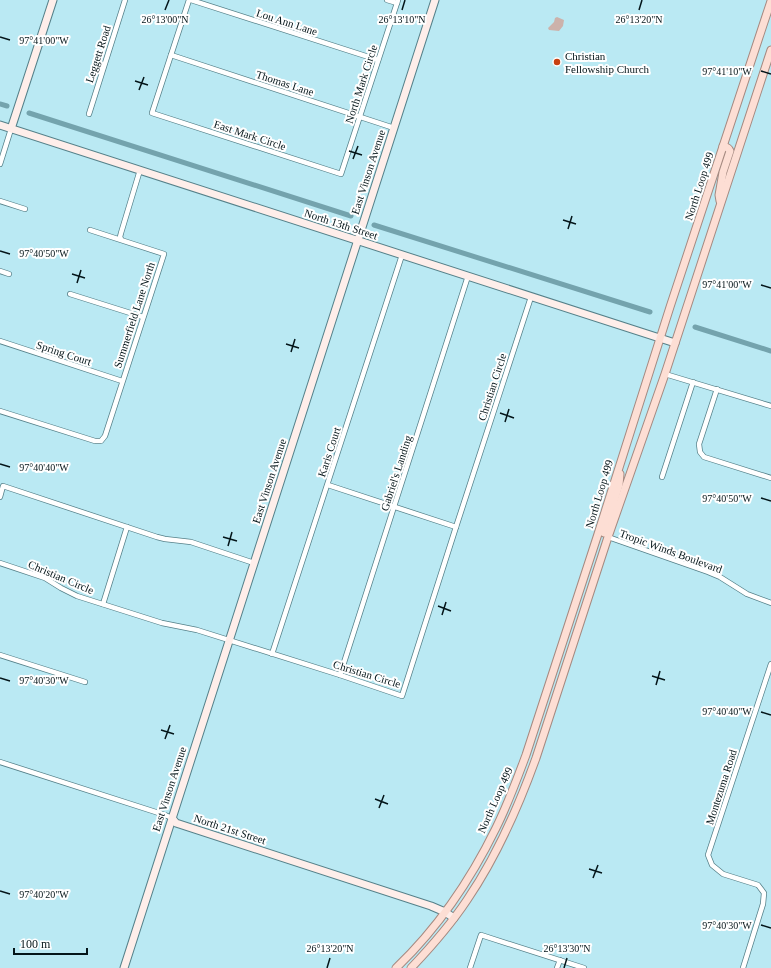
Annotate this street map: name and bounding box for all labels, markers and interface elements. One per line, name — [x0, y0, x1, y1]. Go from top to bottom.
street label: Lou Ann Lane — [255, 6, 319, 38]
text: 26°13'00"N — [141, 14, 189, 25]
text: 26°13'10"N — [378, 14, 426, 25]
text: 26°13'20"N — [615, 14, 663, 25]
street label: Leggett Road — [83, 23, 113, 84]
text: 97°41'00"W — [19, 35, 69, 46]
street label: North Mark Circle — [343, 43, 379, 125]
place label: Christian Fellowship Church — [565, 50, 650, 75]
marker: Christian Fellowship Church — [552, 57, 562, 67]
text: 97°41'10"W — [702, 66, 752, 77]
street label: Thomas Lane — [255, 68, 316, 98]
street label: East Mark Circle — [212, 118, 288, 152]
street label: East Vinson Avenue — [349, 128, 387, 216]
street label: North Loop 499 — [682, 150, 716, 222]
street label: North 13th Street — [303, 206, 379, 242]
text: 97°40'50"W — [19, 248, 69, 259]
street label: Summerfield Lane North — [111, 260, 157, 369]
text: 97°41'00"W — [702, 279, 752, 290]
street label: Spring Court — [35, 338, 93, 368]
street label: Christian Circle — [475, 352, 509, 422]
street label: Karis Court — [315, 426, 343, 478]
street label: Gabriel's Landing — [378, 433, 414, 512]
street label: East Vinson Avenue — [250, 437, 288, 525]
street label: North Loop 499 — [583, 458, 615, 530]
text: 97°40'40"W — [19, 462, 69, 473]
text: 97°40'50"W — [702, 493, 752, 504]
street label: Tropic Winds Boulevard — [618, 527, 724, 575]
street label: Christian Circle — [26, 558, 96, 596]
street label: Christian Circle — [332, 658, 402, 690]
text: 97°40'30"W — [19, 675, 69, 686]
text: 97°40'40"W — [702, 706, 752, 717]
street label: East Vinson Avenue — [150, 745, 188, 833]
street label: Montezuma Road — [703, 747, 739, 826]
street label: North Loop 499 — [475, 765, 515, 835]
street label: North 21st Street — [192, 812, 268, 846]
text: 97°40'20"W — [19, 889, 69, 900]
text: 97°40'30"W — [702, 920, 752, 931]
scale bar — [14, 930, 87, 956]
text: 100 m — [20, 937, 51, 951]
text: 26°13'20"N — [306, 943, 354, 954]
text: 26°13'30"N — [543, 943, 591, 954]

